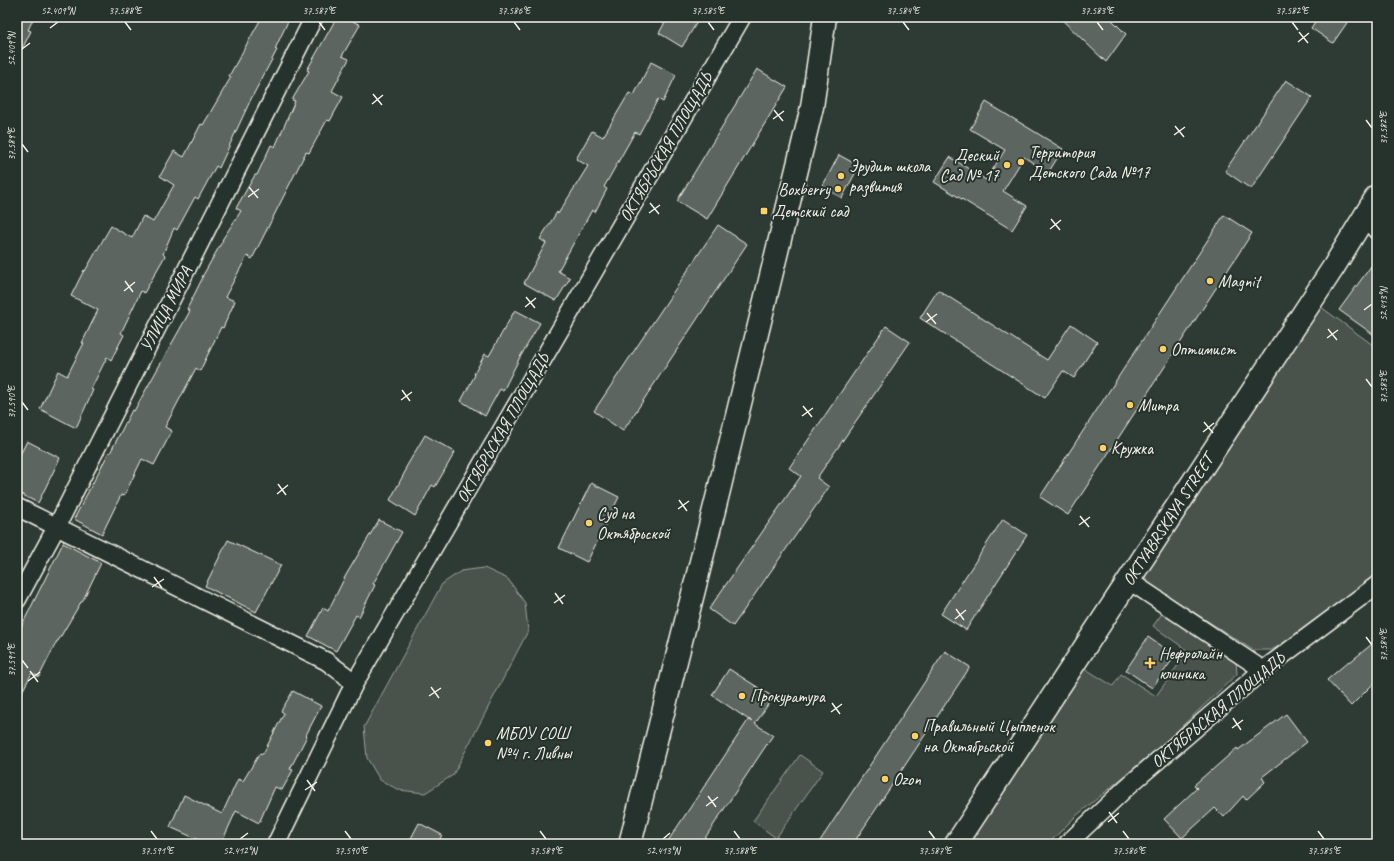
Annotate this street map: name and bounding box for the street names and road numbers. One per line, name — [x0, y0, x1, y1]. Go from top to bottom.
street label: ОКТЯБРЬСКАЯ ПЛОЩАДЬ — [615, 67, 718, 225]
street label: УЛИЦА МИРА — [136, 263, 197, 355]
street label: ОКТЯБРЬСКАЯ ПЛОЩАДЬ — [452, 348, 555, 506]
street label: OKTYABRSKAYA STREET — [1118, 447, 1221, 589]
street label: ОКТЯБРЬСКАЯ ПЛОЩАДЬ — [1147, 647, 1291, 772]

